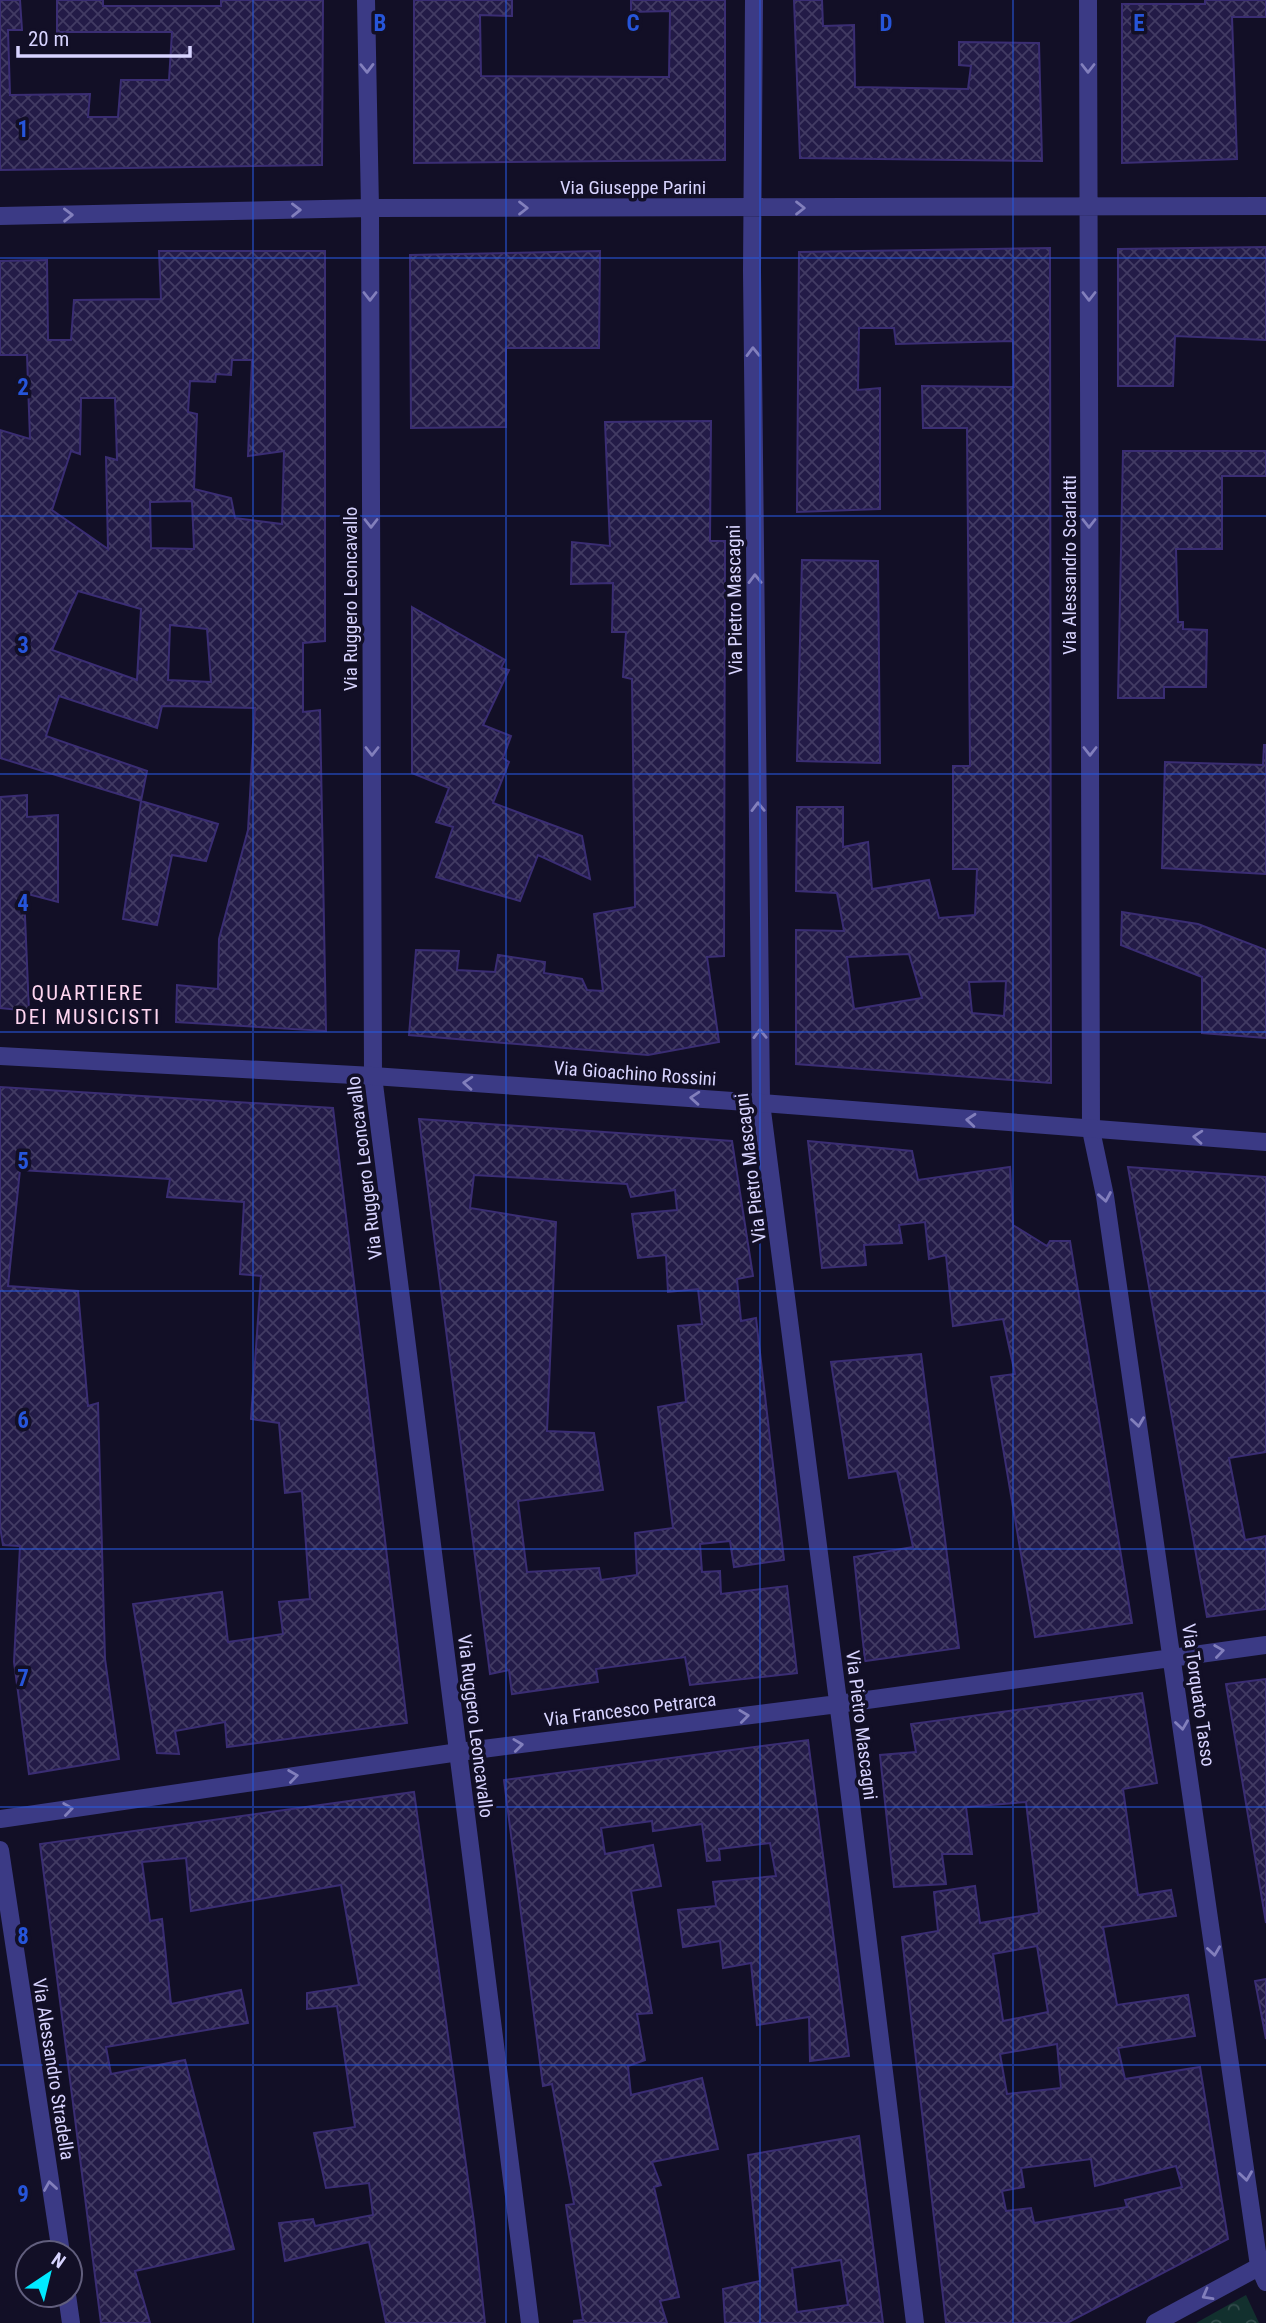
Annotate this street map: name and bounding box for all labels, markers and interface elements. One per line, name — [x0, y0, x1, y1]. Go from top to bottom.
text: B — [374, 10, 386, 37]
text: C — [626, 10, 640, 37]
text: D — [880, 10, 893, 37]
text: E — [1133, 10, 1145, 37]
scale bar — [18, 14, 189, 58]
text: 20 m — [28, 27, 69, 51]
one-way arrow — [360, 63, 375, 74]
one-way arrow — [1080, 63, 1096, 74]
text: 1 — [17, 116, 29, 143]
street label: Via Giuseppe Parini — [560, 176, 706, 199]
one-way arrow — [518, 200, 529, 216]
one-way arrow — [795, 200, 805, 216]
one-way arrow — [290, 202, 301, 217]
one-way arrow — [63, 207, 74, 222]
one-way arrow — [362, 291, 378, 301]
one-way arrow — [1081, 291, 1097, 301]
one-way arrow — [745, 346, 760, 357]
text: 2 — [17, 374, 29, 401]
street label: Via Alessandro Scarlatti — [1058, 475, 1081, 655]
street label: Via Ruggero Leoncavallo — [339, 507, 362, 691]
one-way arrow — [363, 518, 379, 529]
one-way arrow — [1082, 518, 1097, 529]
street label: Via Pietro Mascagni — [722, 525, 747, 675]
one-way arrow — [747, 574, 763, 584]
text: 3 — [17, 632, 29, 659]
one-way arrow — [364, 746, 380, 756]
one-way arrow — [1082, 746, 1098, 756]
one-way arrow — [750, 801, 766, 812]
text: 4 — [17, 890, 29, 917]
district label: QUARTIERE DEI MUSICISTI — [15, 981, 161, 1029]
one-way arrow — [753, 1029, 768, 1040]
street label: Via Gioachino Rossini — [553, 1056, 717, 1091]
street label: Via Ruggero Leoncavallo — [342, 1075, 387, 1261]
one-way arrow — [463, 1076, 474, 1091]
one-way arrow — [690, 1091, 701, 1106]
street label: Via Pietro Mascagni — [730, 1092, 771, 1244]
one-way arrow — [965, 1113, 976, 1128]
one-way arrow — [1192, 1130, 1203, 1145]
text: 5 — [17, 1148, 29, 1175]
one-way arrow — [1096, 1191, 1111, 1203]
text: 6 — [17, 1407, 29, 1434]
one-way arrow — [1130, 1416, 1145, 1428]
street label: Via Torquato Tasso — [1177, 1622, 1220, 1768]
street label: Via Ruggero Leoncavallo — [453, 1633, 498, 1819]
one-way arrow — [1213, 1644, 1225, 1659]
street label: Via Pietro Mascagni — [841, 1649, 882, 1801]
text: 7 — [17, 1665, 29, 1692]
street label: Via Francesco Petrarca — [543, 1688, 717, 1731]
one-way arrow — [738, 1709, 750, 1724]
one-way arrow — [1174, 1720, 1189, 1731]
one-way arrow — [512, 1737, 524, 1752]
one-way arrow — [287, 1769, 299, 1784]
one-way arrow — [62, 1802, 73, 1817]
text: 8 — [17, 1923, 29, 1950]
one-way arrow — [1206, 1945, 1221, 1957]
street label: Via Alessandro Stradella — [28, 1977, 79, 2161]
one-way arrow — [1238, 2170, 1253, 2182]
one-way arrow — [43, 2180, 58, 2191]
text: 9 — [17, 2181, 29, 2208]
north arrow — [14, 2239, 84, 2309]
text: N — [47, 2248, 70, 2273]
one-way arrow — [1202, 2287, 1214, 2300]

